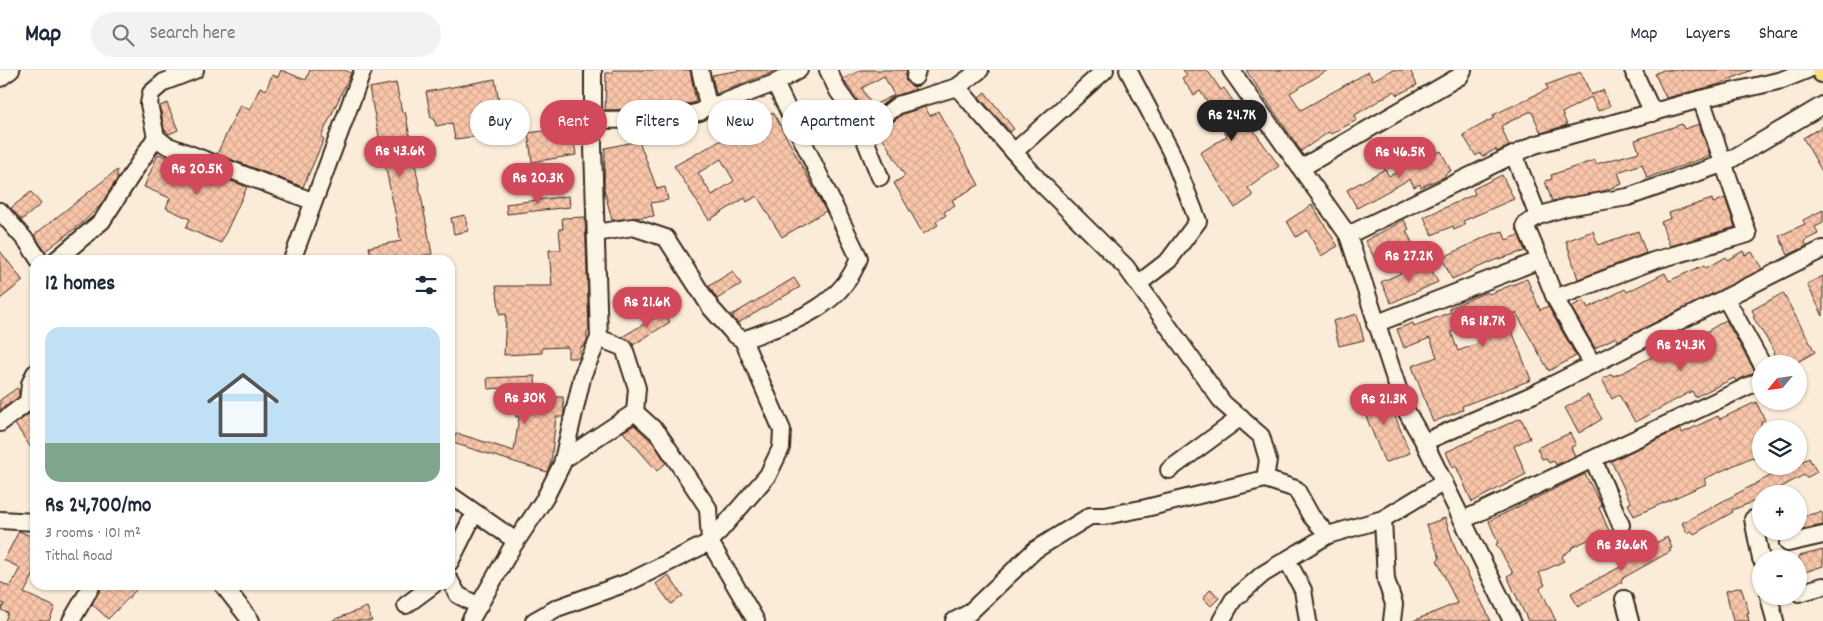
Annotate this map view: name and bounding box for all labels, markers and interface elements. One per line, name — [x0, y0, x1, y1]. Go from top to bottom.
search box — [91, 12, 441, 57]
text: Map — [25, 18, 61, 52]
icon: search — [109, 21, 137, 49]
text: Search here — [149, 21, 235, 48]
text: Map — [1630, 22, 1657, 47]
text: Layers — [1685, 22, 1731, 47]
text: Share — [1759, 22, 1798, 47]
chip: Buy — [470, 100, 530, 145]
chip: Rent — [540, 100, 607, 145]
chip: Filters — [617, 100, 698, 145]
chip: New — [708, 100, 772, 145]
chip: Apartment — [782, 100, 893, 145]
pin: Rs 24.7K — [1180, 100, 1284, 142]
text: Rs 24.7K — [1208, 104, 1256, 127]
pin: Rs 43.6K — [348, 136, 452, 178]
pin: Rs 46.5K — [1348, 136, 1452, 179]
text: Rs 43.6K — [375, 140, 425, 163]
text: Rs 46.5K — [1375, 141, 1425, 164]
pin: Rs 20.5K — [145, 154, 249, 196]
text: Rs 20.5K — [171, 158, 223, 181]
pin: Rs 20.3K — [486, 162, 590, 205]
text: Rs 20.3K — [512, 167, 564, 190]
pin: Rs 27.2K — [1357, 240, 1461, 283]
text: Rs 27.2K — [1385, 245, 1433, 268]
text: 12 homes — [45, 270, 115, 300]
icon: filters — [412, 271, 440, 299]
pin: Rs 21.6K — [595, 286, 699, 329]
text: Rs 21.6K — [624, 291, 670, 314]
pin: Rs 18.7K — [1431, 306, 1535, 348]
text: Rs 18.7K — [1461, 310, 1505, 333]
pin: Rs 24.3K — [1629, 330, 1733, 372]
text: Rs 24.3K — [1657, 334, 1705, 357]
north arrow — [1752, 355, 1808, 410]
map controls — [1752, 355, 1807, 605]
icon: home — [198, 360, 288, 450]
pin: Rs 30K — [484, 382, 566, 425]
pin: Rs 21.3K — [1332, 384, 1436, 426]
text: Rs 30K — [504, 387, 546, 410]
text: Rs 21.3K — [1361, 388, 1407, 411]
button: layers — [1752, 420, 1807, 475]
button: + — [1752, 485, 1807, 540]
text: Rs 24,700/mo — [45, 492, 151, 522]
text: 3 rooms · 101 m² — [45, 522, 141, 545]
pin: Rs 36.6K — [1570, 530, 1674, 572]
text: Rs 36.6K — [1596, 534, 1648, 557]
text: Tithal Road — [45, 545, 112, 568]
button: − — [1752, 550, 1807, 605]

